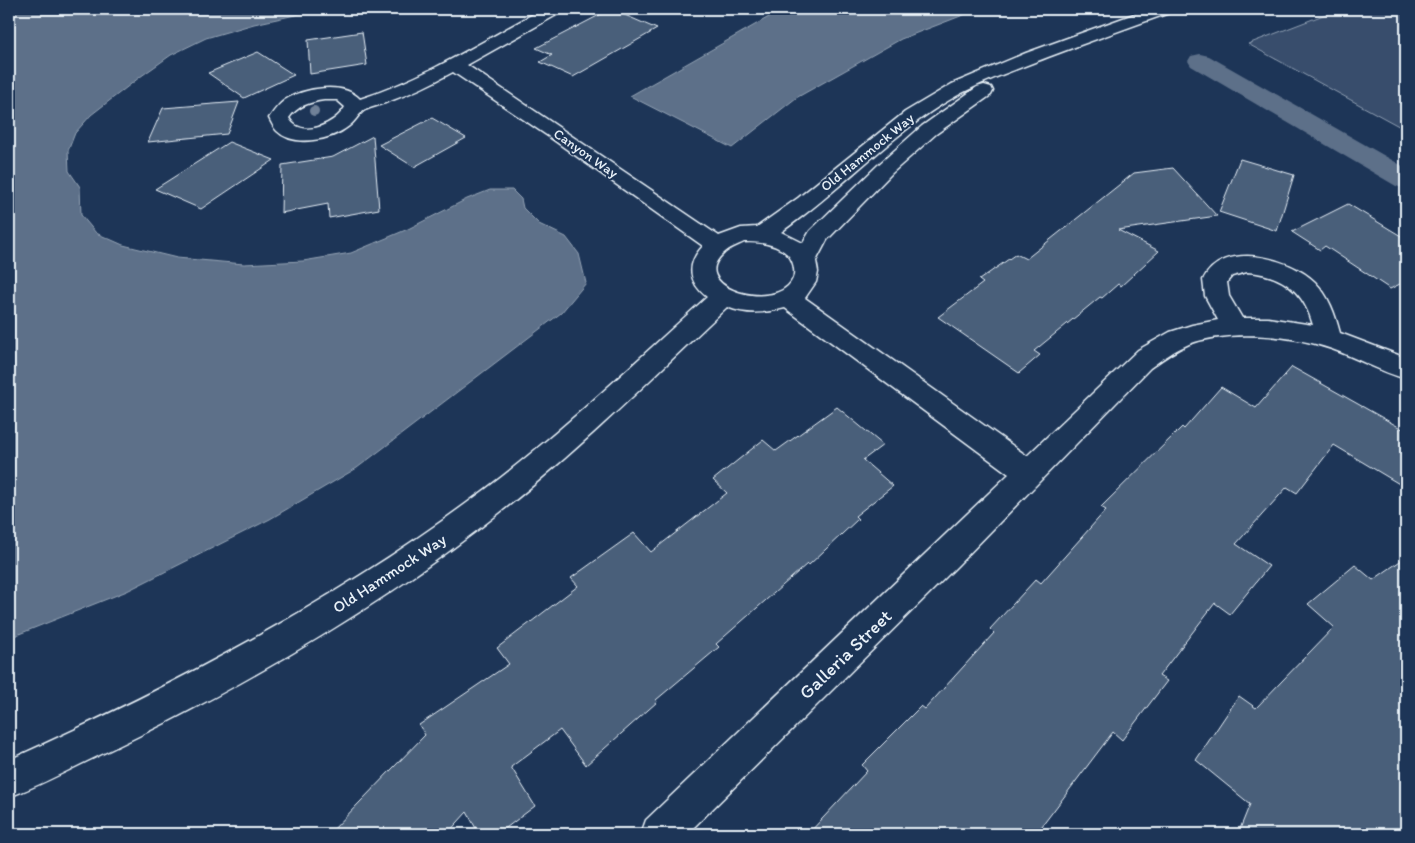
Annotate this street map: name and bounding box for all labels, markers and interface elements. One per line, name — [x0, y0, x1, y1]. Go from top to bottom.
street label: Old Hammock Way — [817, 109, 918, 195]
street label: Canyon Way — [550, 125, 622, 182]
street label: Old Hammock Way — [329, 529, 450, 617]
street label: Galleria Street — [794, 605, 896, 704]

